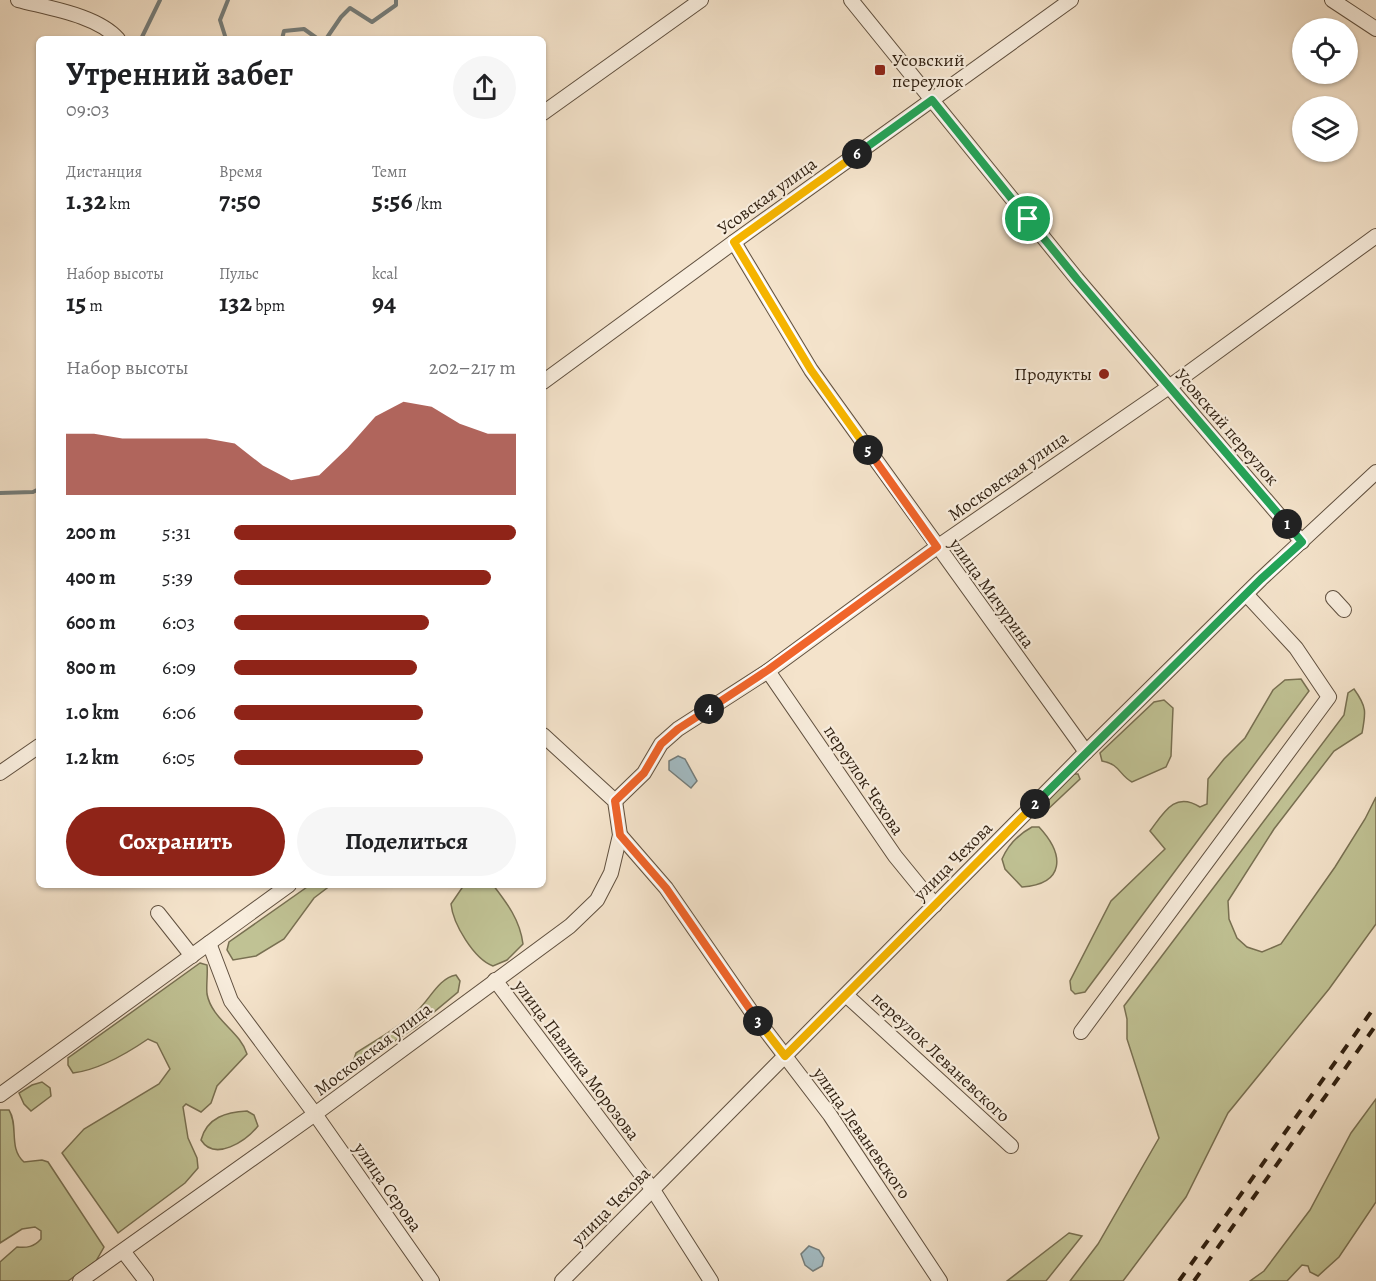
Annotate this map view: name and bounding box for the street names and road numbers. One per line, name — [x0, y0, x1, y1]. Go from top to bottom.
street label: Усовская улица — [712, 151, 822, 240]
street label: Усовский переулок — [1169, 363, 1285, 491]
street label: Московская улица — [943, 425, 1073, 526]
street label: улица Мичурина — [943, 532, 1041, 653]
street label: переулок Чехова — [818, 720, 910, 840]
street label: улица Чехова — [908, 816, 998, 906]
street label: улица Павлика Морозова — [508, 974, 646, 1146]
street label: переулок Леваневского — [866, 986, 1016, 1128]
street label: Московская улица — [309, 996, 437, 1101]
street label: улица Леваневского — [807, 1062, 916, 1204]
street label: улица Серова — [348, 1137, 428, 1237]
street label: улица Чехова — [566, 1161, 656, 1251]

